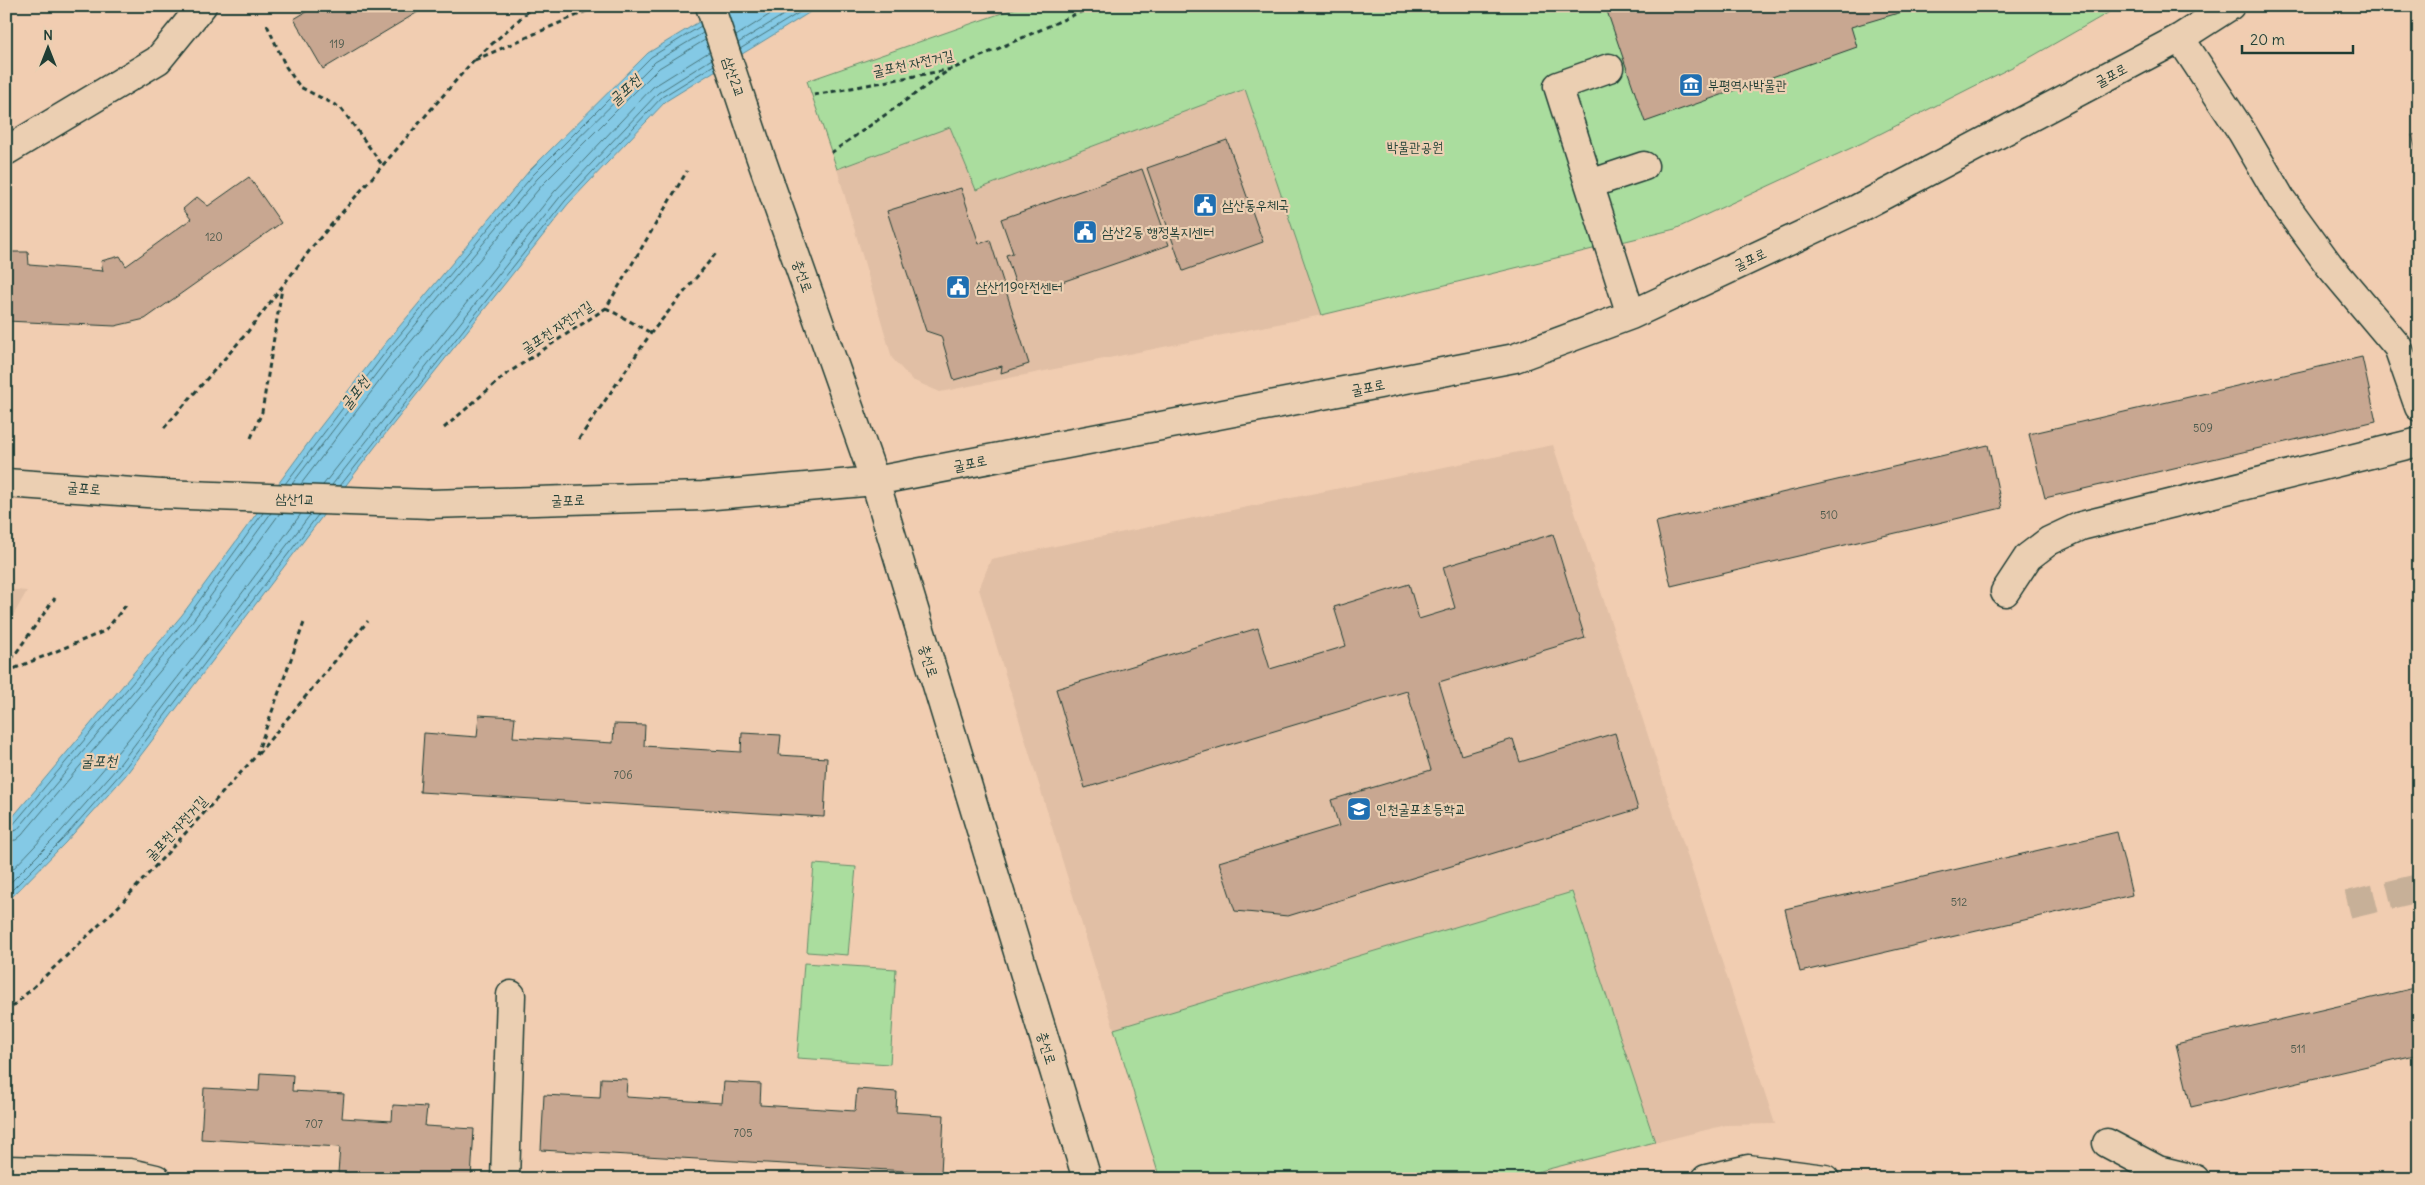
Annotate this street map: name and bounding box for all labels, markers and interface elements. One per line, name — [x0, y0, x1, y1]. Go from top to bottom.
north arrow — [22, 22, 72, 72]
scale bar — [2242, 22, 2354, 54]
text: N — [43, 26, 53, 44]
text: 20 m — [2250, 30, 2285, 49]
house number: 119 — [329, 37, 345, 51]
street label: 굴포천 자전거길 — [871, 46, 956, 80]
street label: 삼산2교 — [719, 54, 749, 100]
street label: 굴포로 — [2092, 59, 2130, 91]
water label: 굴포천 — [605, 69, 646, 109]
museum icon: 부평역사박물관 — [1678, 72, 1704, 98]
place label: 부평역사박물관 — [1708, 76, 1787, 94]
park label: 박물관공원 — [1387, 138, 1443, 156]
public building icon: 삼산동우체국 — [1192, 192, 1218, 218]
place label: 삼산동우체국 — [1222, 196, 1290, 214]
public building icon: 삼산2동 행정복지센터 — [1072, 219, 1098, 245]
place label: 삼산2동 행정복지센터 — [1102, 223, 1214, 241]
house number: 120 — [205, 230, 223, 244]
street label: 굴포로 — [1731, 244, 1769, 274]
street label: 충선로 — [789, 257, 817, 295]
public building icon: 삼산119안전센터 — [945, 274, 971, 300]
place label: 삼산119안전센터 — [976, 278, 1063, 296]
street label: 굴포천 자전거길 — [518, 296, 597, 357]
water label: 굴포천 — [336, 371, 374, 413]
street label: 굴포로 — [1350, 375, 1386, 399]
house number: 509 — [2193, 421, 2213, 435]
street label: 굴포로 — [952, 451, 988, 475]
street label: 굴포로 — [67, 478, 101, 498]
street label: 삼산1교 — [275, 489, 315, 509]
street label: 굴포로 — [551, 490, 585, 510]
house number: 510 — [1820, 508, 1838, 522]
street label: 충선로 — [915, 642, 943, 680]
water label: 굴포천 — [81, 751, 119, 770]
house number: 706 — [614, 768, 632, 782]
street label: 굴포천 자전거길 — [141, 791, 211, 864]
school or university icon: 인천굴포초등학교 — [1346, 796, 1372, 822]
place label: 인천굴포초등학교 — [1376, 800, 1466, 818]
house number: 512 — [1951, 895, 1967, 909]
street label: 충선로 — [1033, 1029, 1061, 1067]
house number: 511 — [2290, 1042, 2306, 1056]
house number: 707 — [305, 1117, 324, 1131]
house number: 705 — [734, 1126, 752, 1140]

